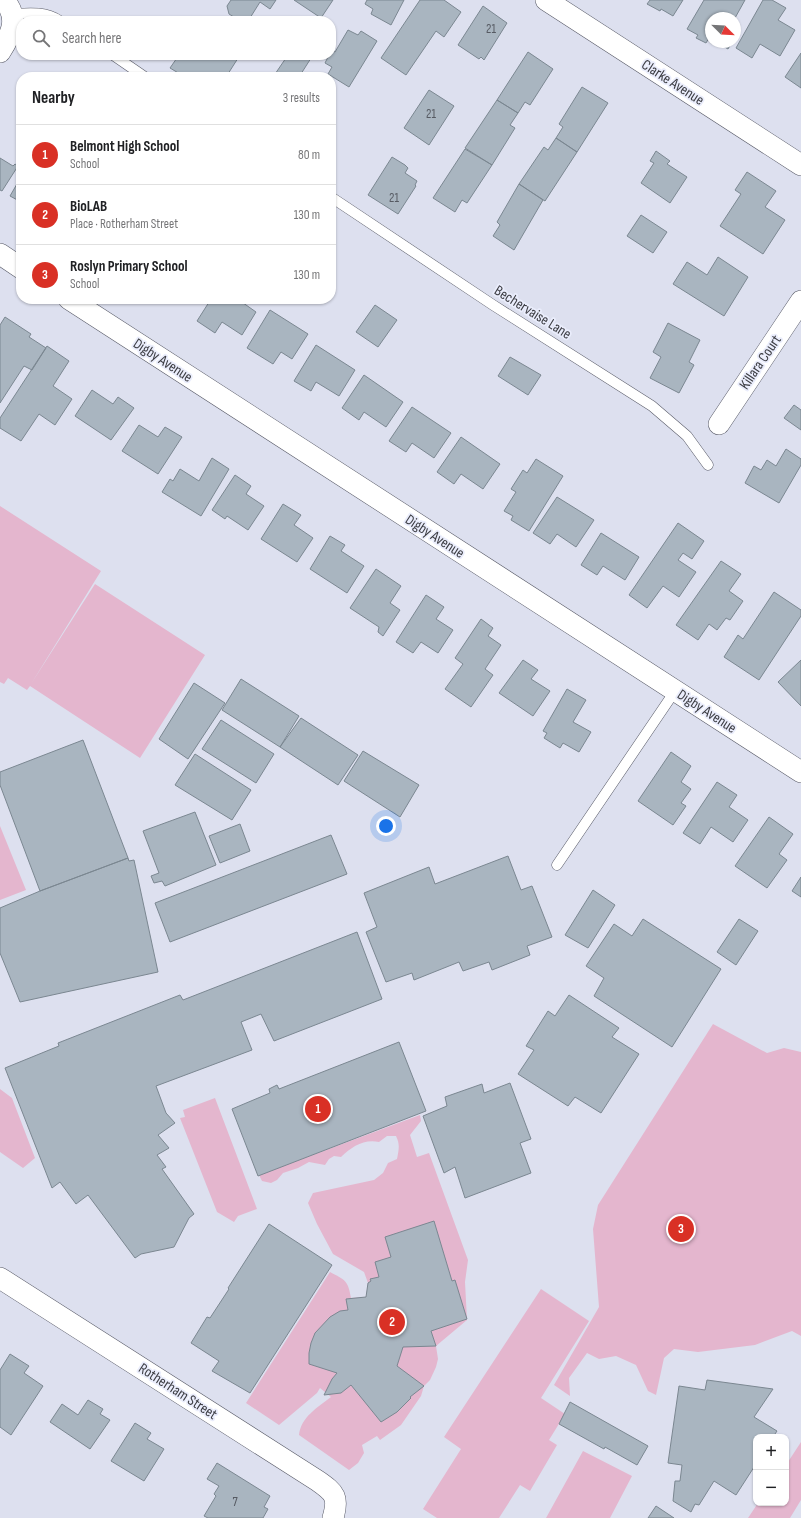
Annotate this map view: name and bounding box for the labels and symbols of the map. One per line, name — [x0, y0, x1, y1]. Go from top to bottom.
north arrow — [705, 12, 741, 48]
house number: 21 — [486, 21, 496, 37]
street label: Clarke Avenue — [638, 55, 708, 110]
house number: 21 — [426, 106, 436, 122]
house number: 21 — [389, 190, 399, 206]
street label: Bechervaise Lane — [491, 281, 575, 344]
street label: Killara Court — [735, 331, 786, 393]
street label: Digby Avenue — [129, 334, 196, 387]
street label: Digby Avenue — [401, 510, 468, 563]
street label: Digby Avenue — [673, 685, 740, 738]
your location — [376, 816, 396, 836]
pin: 1 — [305, 1094, 331, 1124]
pin: 3 — [668, 1214, 694, 1244]
pin: 2 — [379, 1307, 405, 1337]
street label: Rotherham Street — [135, 1359, 221, 1424]
house number: 7 — [232, 1494, 238, 1510]

